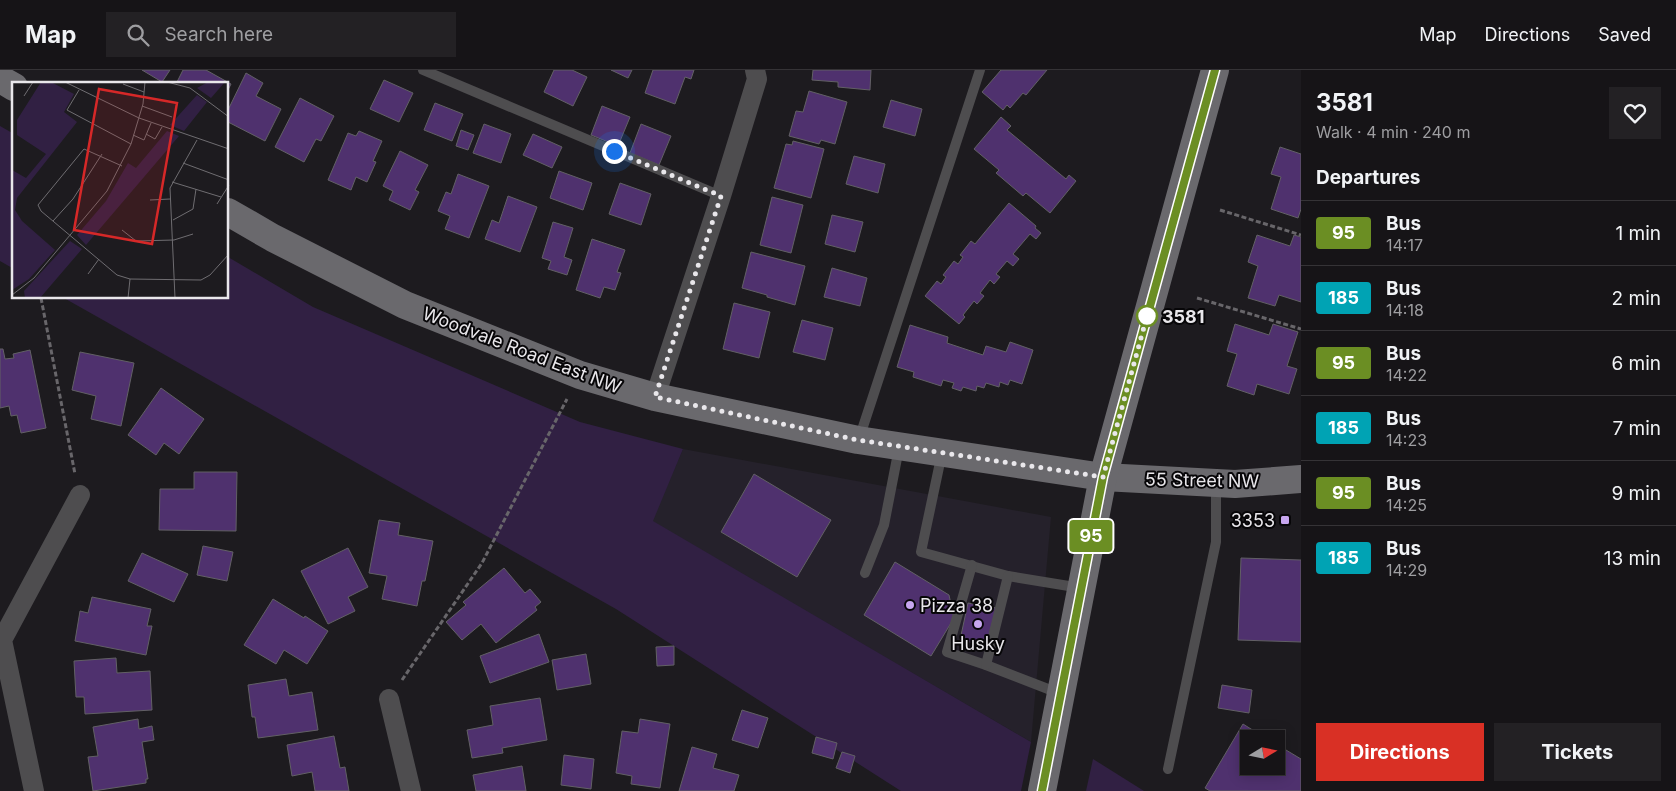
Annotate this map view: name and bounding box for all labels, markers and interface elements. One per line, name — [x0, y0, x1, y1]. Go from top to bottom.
search box — [106, 12, 456, 57]
text: Map — [25, 20, 76, 49]
icon: search — [124, 21, 152, 49]
text: Search here — [164, 23, 273, 46]
text: Map — [1419, 24, 1457, 45]
text: Directions — [1485, 24, 1570, 45]
text: Saved — [1598, 24, 1651, 45]
inset map — [12, 82, 229, 299]
button: heart — [1609, 87, 1661, 139]
text: 3581 — [1316, 88, 1373, 117]
text: Walk · 4 min · 240 m — [1316, 122, 1470, 142]
your location — [602, 139, 627, 164]
text: Departures — [1316, 166, 1420, 189]
text: Bus — [1386, 212, 1421, 235]
text: 95 — [1332, 222, 1355, 243]
text: 1 min — [1615, 222, 1661, 245]
text: 14:17 — [1386, 235, 1423, 255]
text: Bus — [1386, 277, 1421, 300]
text: 185 — [1328, 287, 1359, 308]
text: 2 min — [1612, 287, 1661, 310]
text: 14:18 — [1386, 300, 1424, 320]
street label: Woodvale Road East NW — [420, 302, 624, 398]
marker: 3581 — [1136, 305, 1158, 327]
place label: 3581 — [1162, 306, 1205, 327]
text: Bus — [1386, 342, 1421, 365]
text: 95 — [1332, 352, 1355, 373]
text: 6 min — [1611, 352, 1661, 375]
text: 14:22 — [1386, 365, 1427, 385]
text: Bus — [1386, 407, 1421, 430]
text: 185 — [1328, 417, 1359, 438]
text: 7 min — [1612, 417, 1661, 440]
text: 14:23 — [1386, 430, 1427, 450]
street label: 55 Street NW — [1145, 469, 1259, 491]
text: Bus — [1386, 472, 1421, 495]
text: 95 — [1332, 482, 1355, 503]
text: 9 min — [1611, 482, 1661, 505]
text: 14:25 — [1386, 495, 1427, 515]
place label: 3353 — [1231, 510, 1275, 531]
marker: 3353 — [1279, 514, 1291, 526]
line badge: 95 — [1068, 520, 1114, 552]
text: 95 — [1079, 525, 1103, 546]
text: Bus — [1386, 537, 1421, 560]
text: 185 — [1328, 547, 1359, 568]
text: 13 min — [1604, 547, 1661, 570]
text: 14:29 — [1386, 560, 1427, 580]
place label: Pizza 38 — [920, 595, 993, 616]
marker: Pizza 38 — [904, 599, 916, 611]
marker: Husky — [972, 618, 984, 630]
place label: Husky — [951, 633, 1005, 654]
button: Directions — [1316, 723, 1484, 781]
button: Tickets — [1494, 723, 1661, 781]
north arrow — [1240, 730, 1285, 775]
map controls — [1240, 730, 1285, 775]

